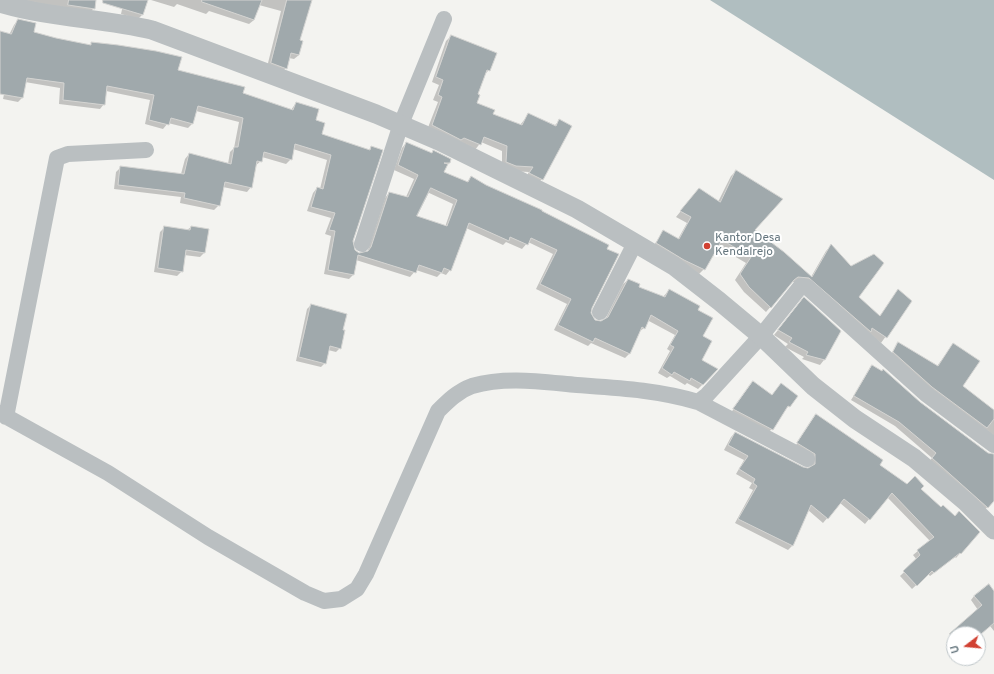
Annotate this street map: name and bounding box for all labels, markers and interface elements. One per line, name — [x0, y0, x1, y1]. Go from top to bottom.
place label: Kantor Desa Kendalrejo — [715, 232, 781, 260]
marker: Kantor Desa Kendalrejo — [702, 241, 712, 251]
north arrow — [946, 626, 986, 666]
text: U — [948, 643, 963, 655]

